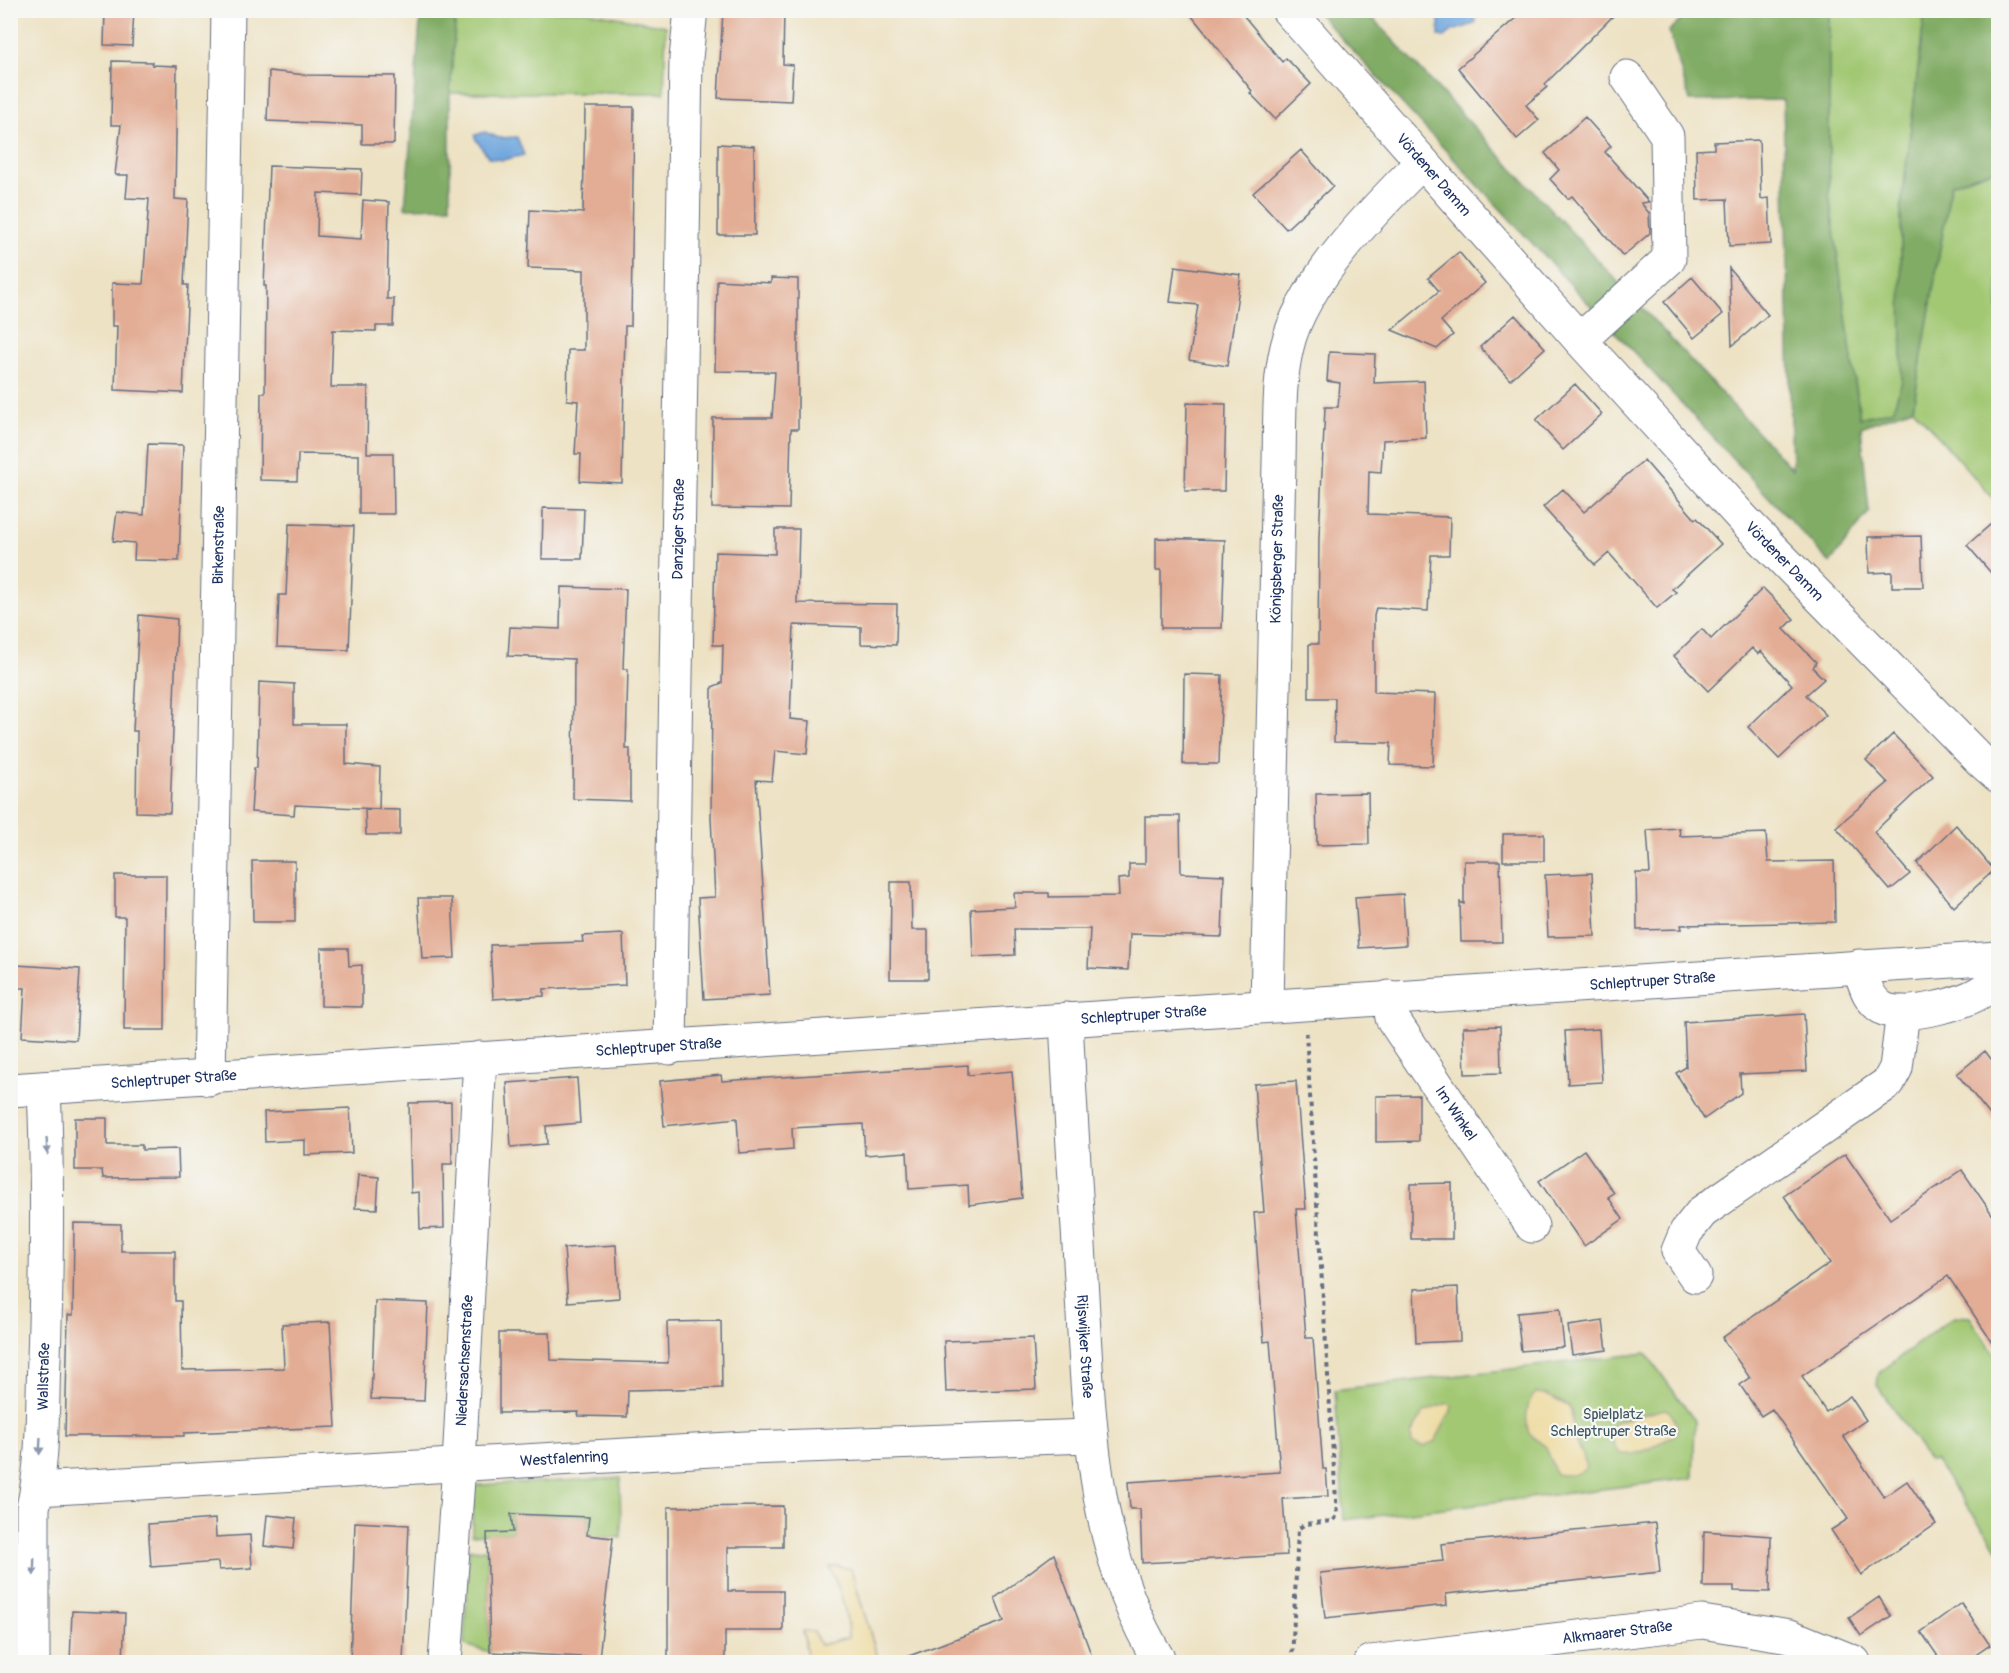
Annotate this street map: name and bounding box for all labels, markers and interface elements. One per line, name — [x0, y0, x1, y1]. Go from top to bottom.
street label: Vördener Damm — [1392, 130, 1475, 221]
street label: Danziger Straße — [669, 478, 689, 580]
street label: Königsberger Straße — [1266, 494, 1288, 624]
street label: Birkenstraße — [209, 505, 229, 585]
street label: Vördener Damm — [1741, 518, 1828, 606]
street label: Schleptruper Straße — [1589, 968, 1717, 995]
street label: Schleptruper Straße — [1080, 1002, 1208, 1029]
street label: Schleptruper Straße — [595, 1034, 723, 1061]
street label: Schleptruper Straße — [110, 1066, 238, 1093]
street label: Im Winkel — [1431, 1083, 1481, 1144]
one-way arrow — [43, 1137, 52, 1156]
street label: Niedersachsenstraße — [452, 1294, 478, 1427]
street label: Rijswijker Straße — [1072, 1294, 1097, 1400]
street label: Wallstraße — [34, 1342, 54, 1411]
park label: Spielplatz Schleptruper Straße — [1550, 1405, 1677, 1441]
one-way arrow — [35, 1437, 45, 1456]
street label: Westfalenring — [519, 1447, 609, 1471]
one-way arrow — [29, 1557, 39, 1576]
street label: Alkmaarer Straße — [1561, 1617, 1674, 1649]

